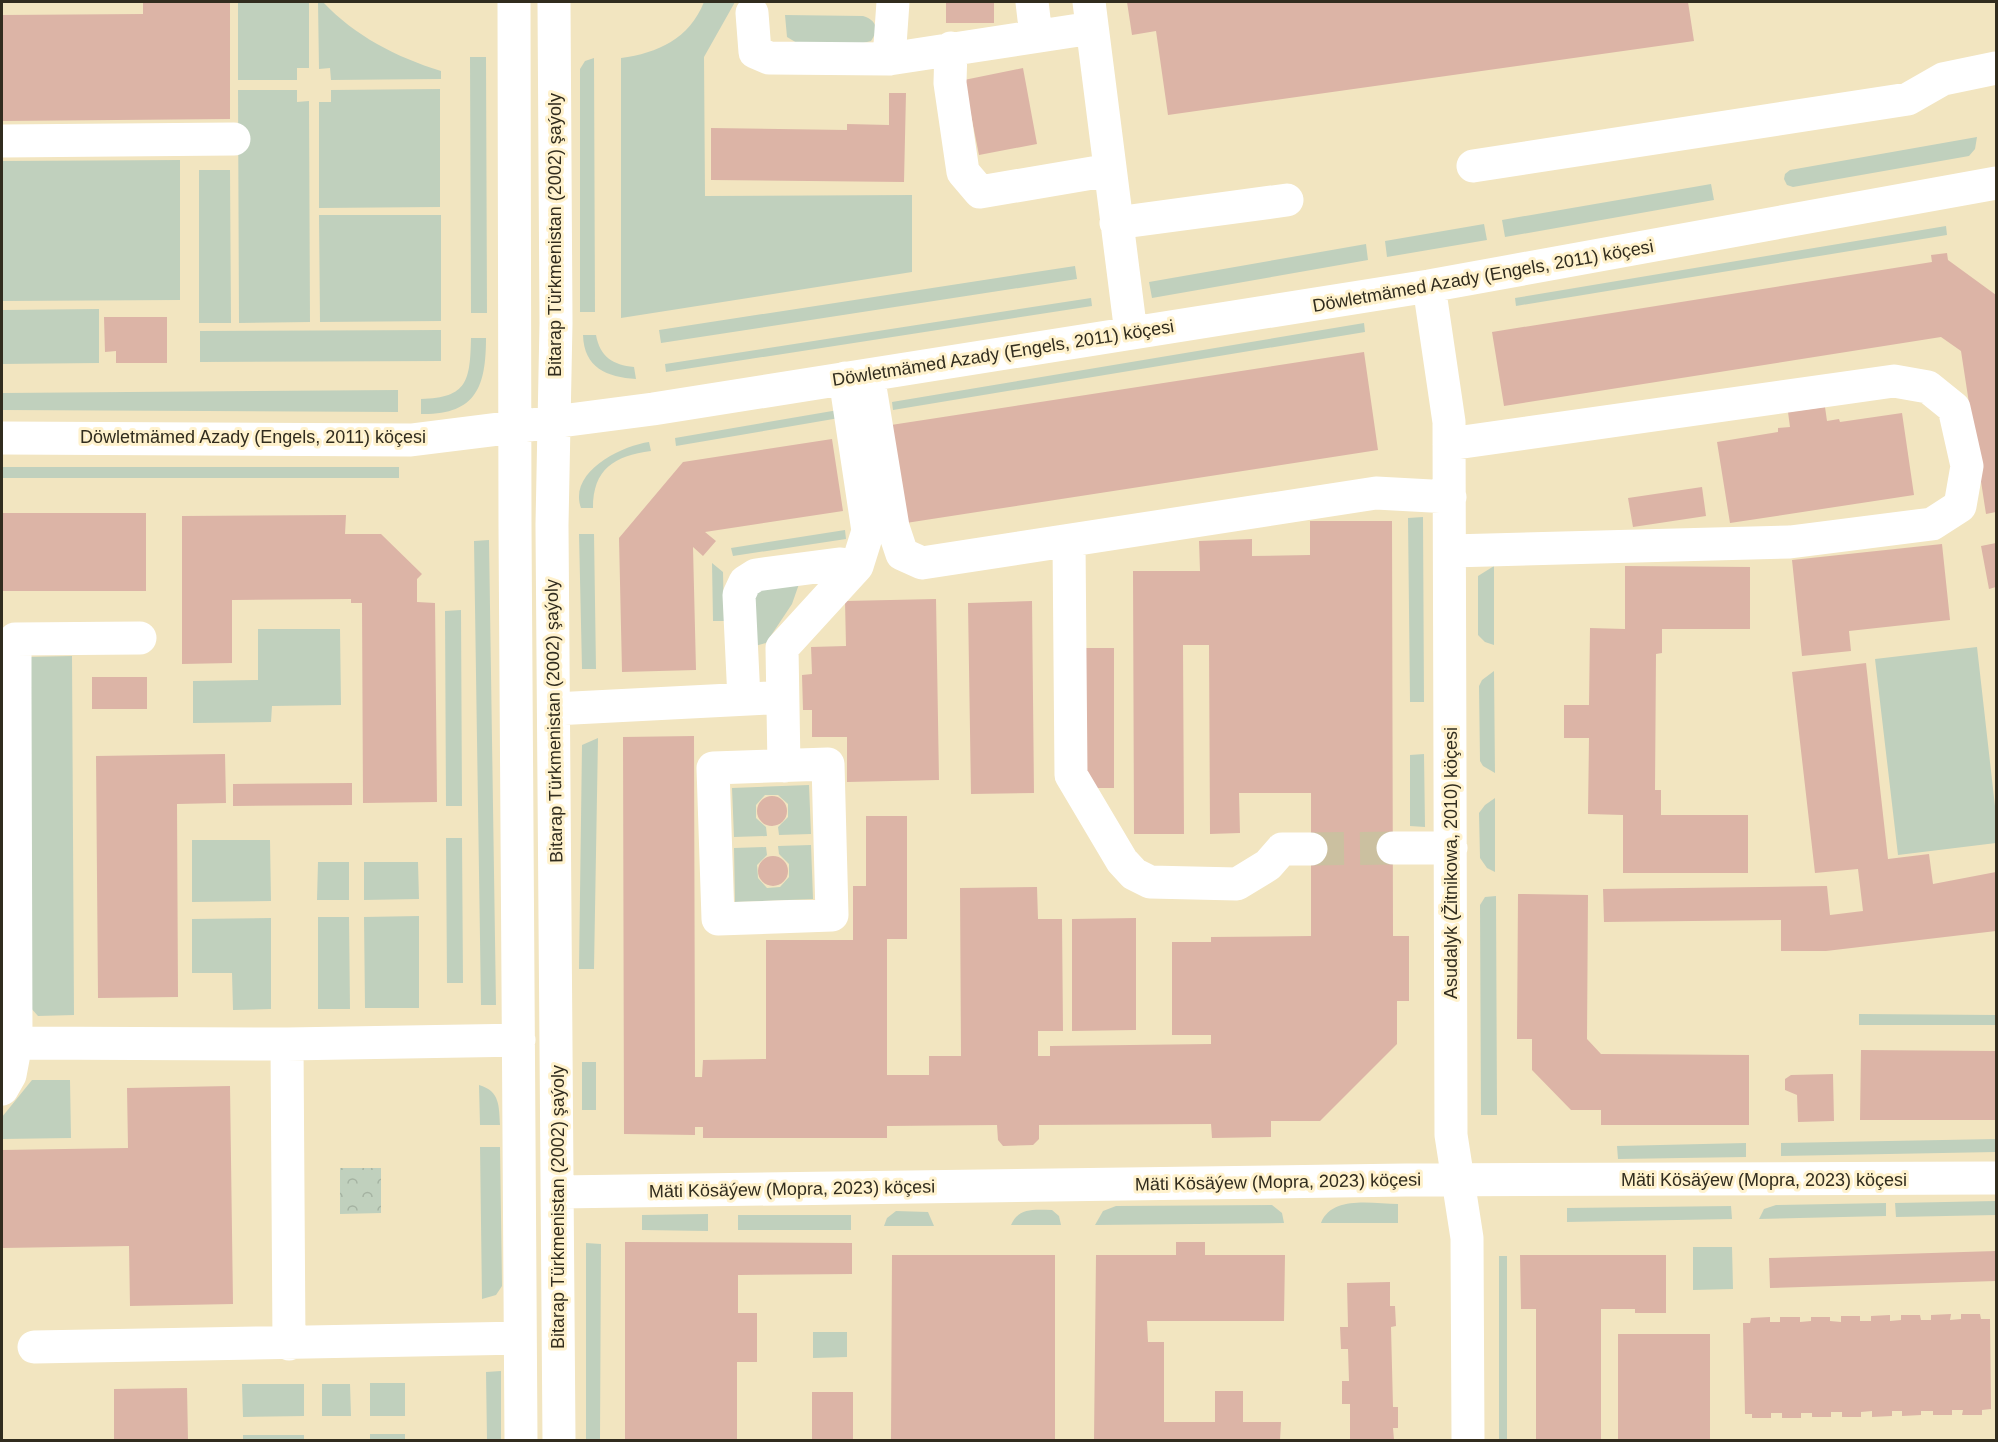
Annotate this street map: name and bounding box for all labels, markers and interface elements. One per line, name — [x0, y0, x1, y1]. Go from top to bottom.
street label: Bitarap Türkmenistan (2002) şaýoly — [545, 93, 565, 377]
street label: Döwletmämed Azady (Engels, 2011) köçesi — [1311, 236, 1655, 316]
street label: Döwletmämed Azady (Engels, 2011) köçesi — [831, 316, 1175, 390]
street label: Döwletmämed Azady (Engels, 2011) köçesi — [80, 427, 426, 447]
street label: Bitarap Türkmenistan (2002) şaýoly — [542, 579, 566, 863]
street label: Asudalyk (Žitnikowa, 2010) köçesi — [1441, 727, 1461, 999]
street label: Bitarap Türkmenistan (2002) şaýoly — [548, 1065, 568, 1349]
street label: Mäti Kösäýew (Mopra, 2023) köçesi — [1135, 1170, 1421, 1194]
street label: Mäti Kösäýew (Mopra, 2023) köçesi — [1621, 1170, 1907, 1190]
street label: Mäti Kösäýew (Mopra, 2023) köçesi — [649, 1177, 935, 1201]

